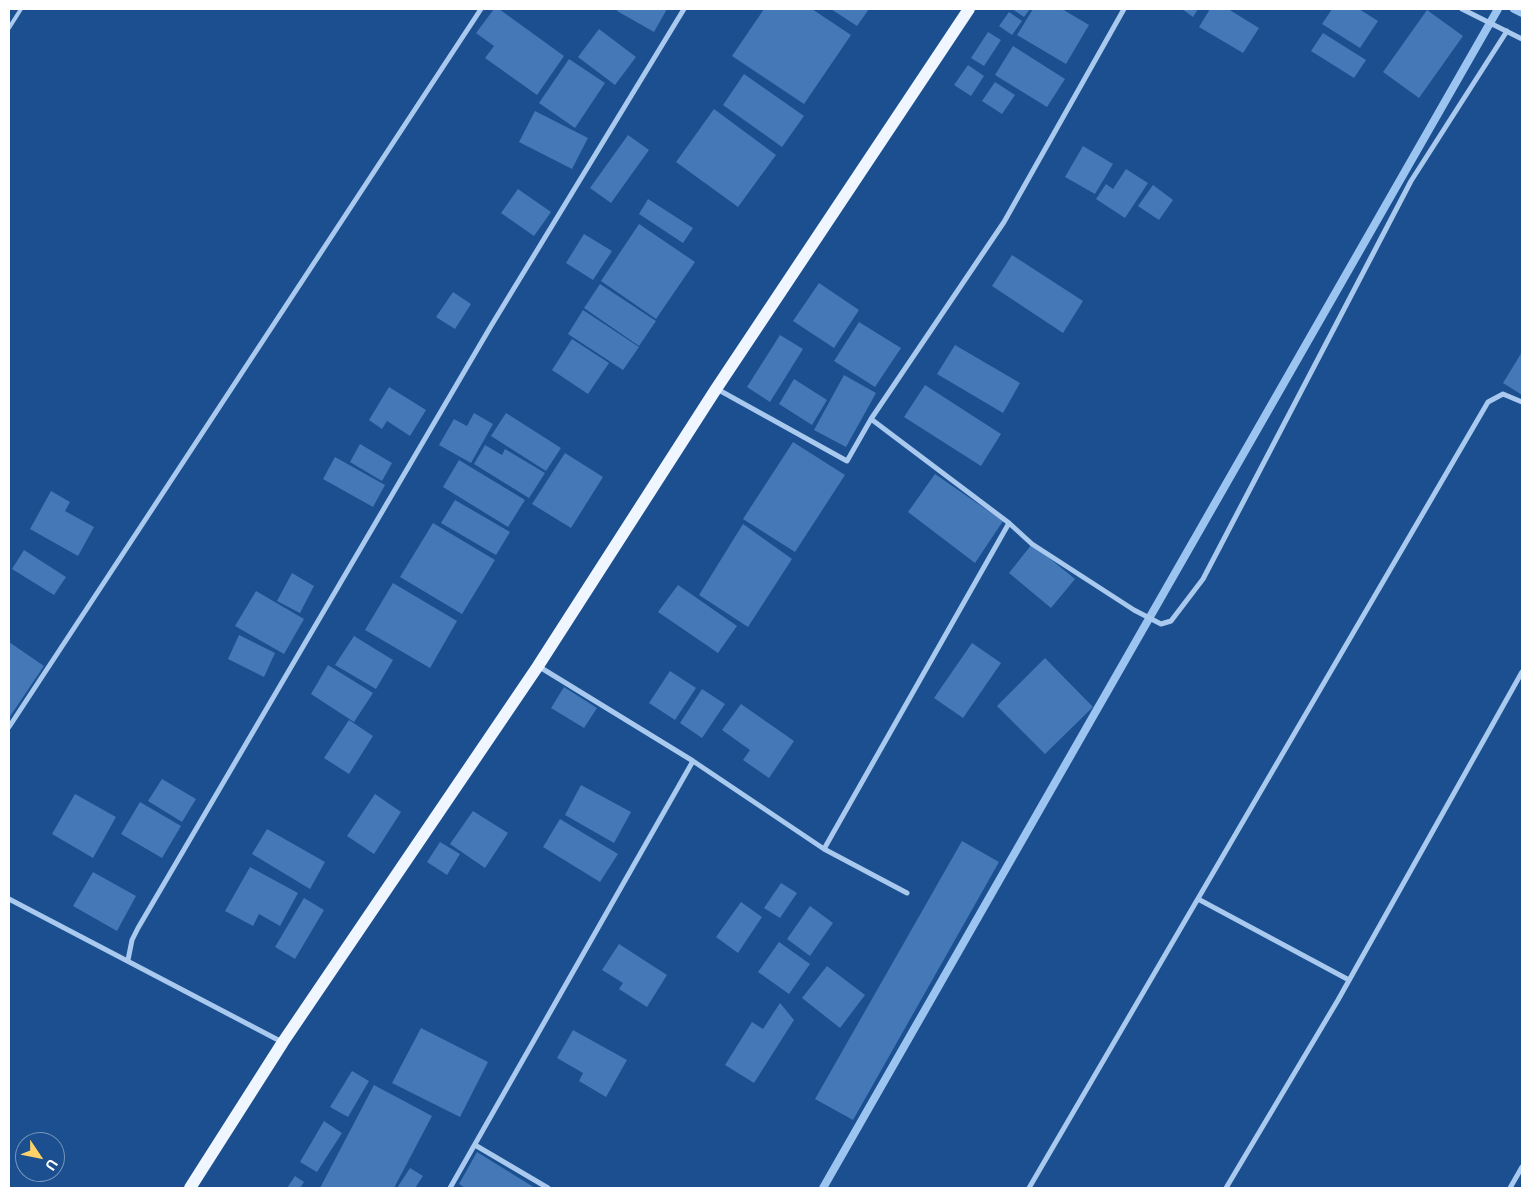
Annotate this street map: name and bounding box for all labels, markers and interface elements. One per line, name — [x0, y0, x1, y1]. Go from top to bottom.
north arrow — [15, 1132, 65, 1182]
text: U — [42, 1156, 61, 1173]

